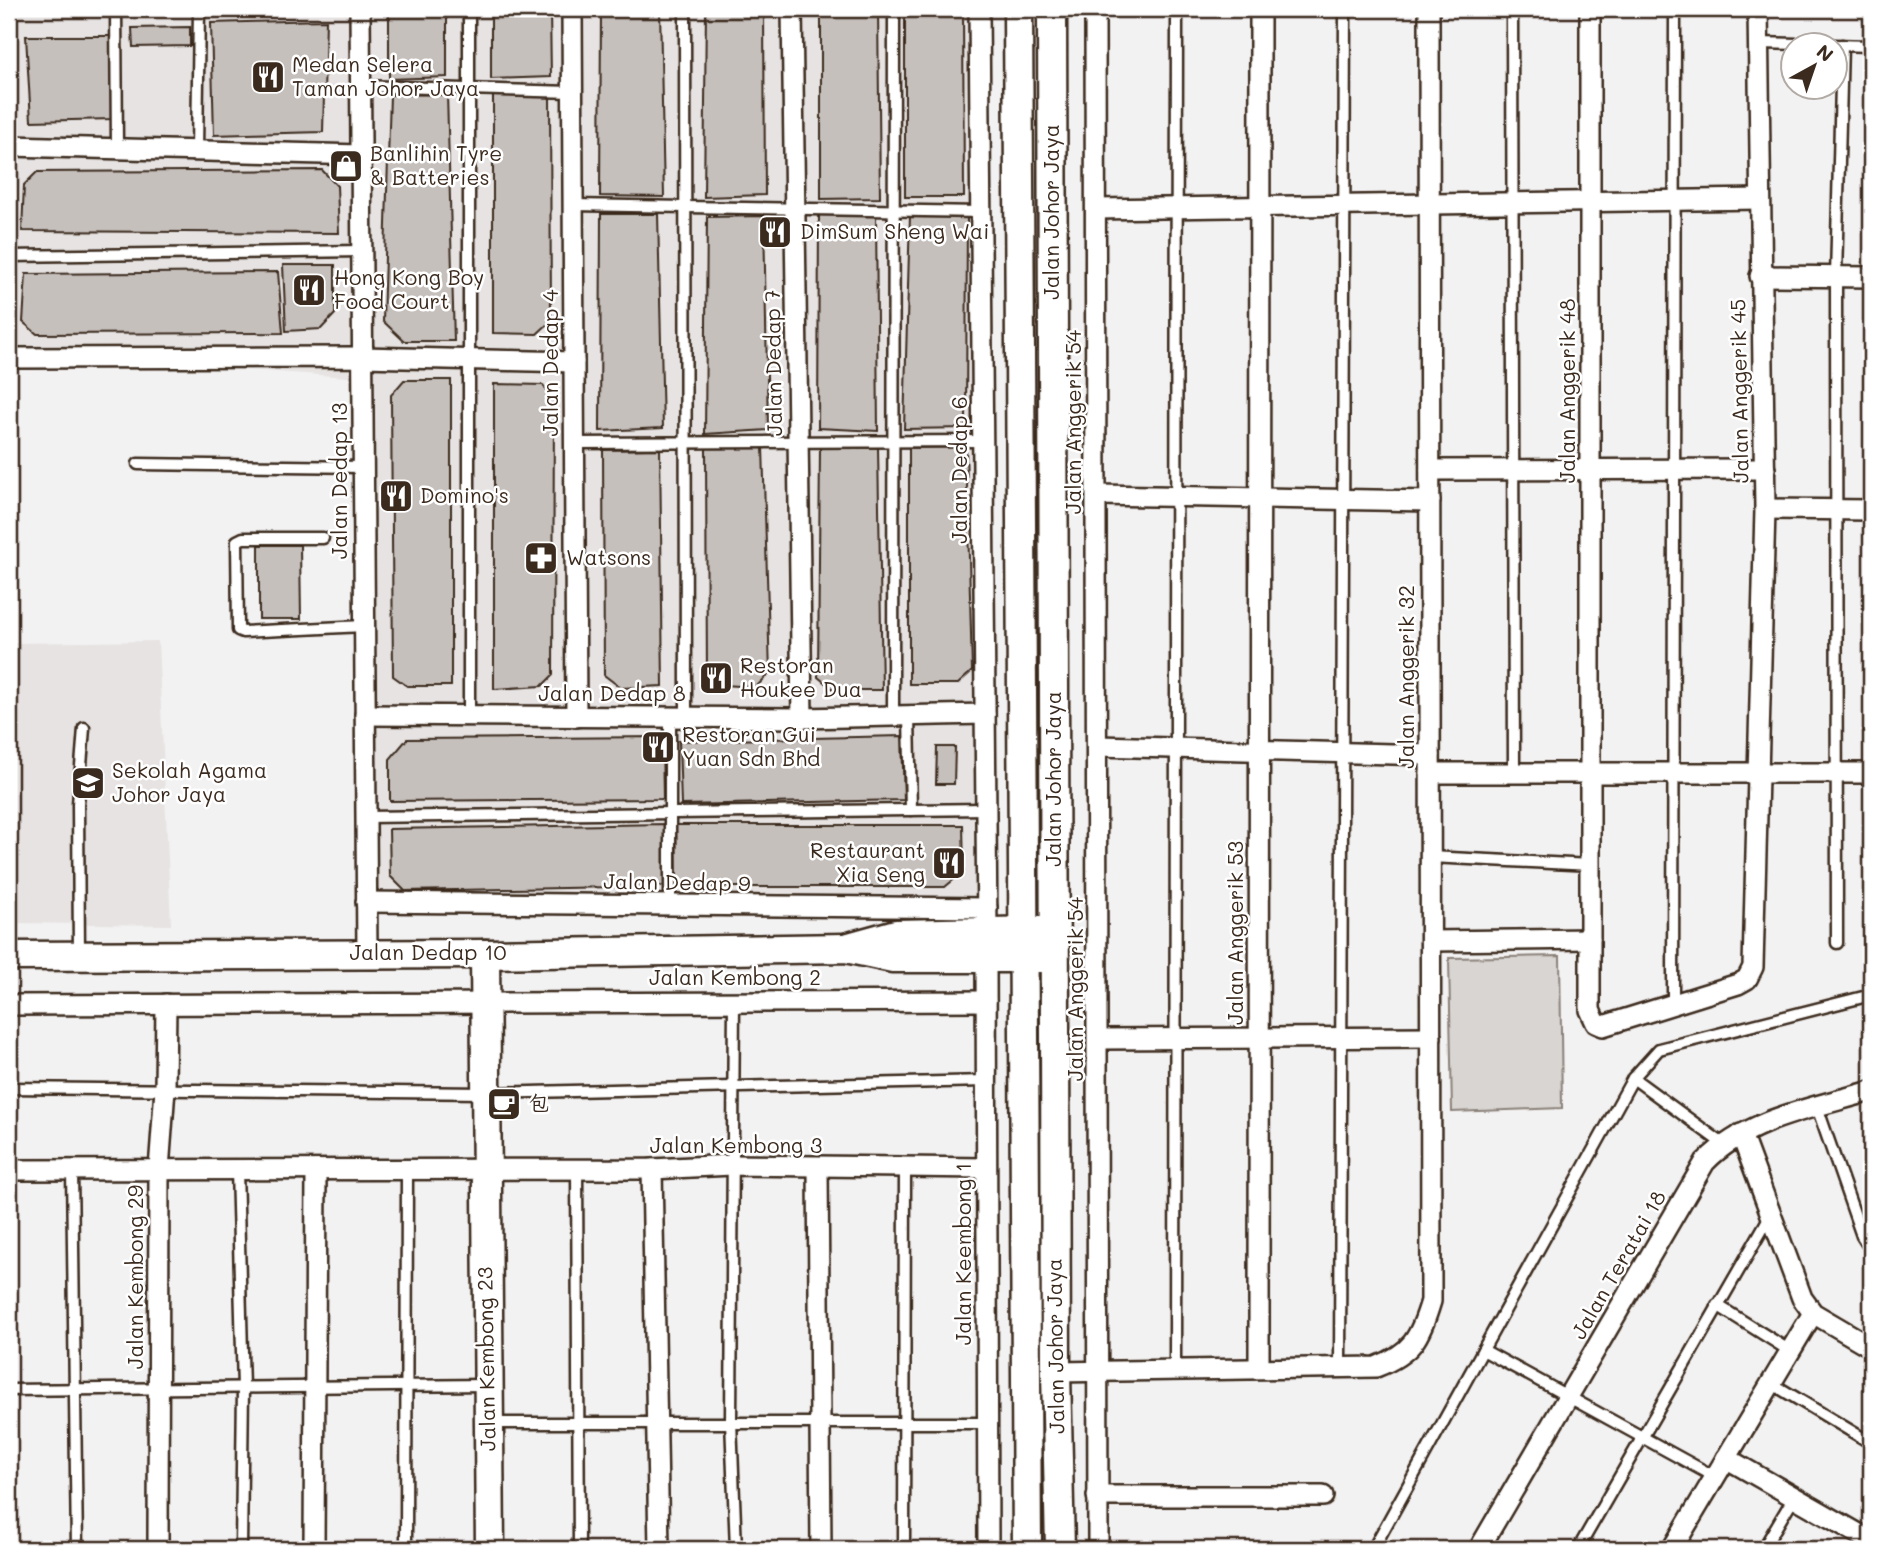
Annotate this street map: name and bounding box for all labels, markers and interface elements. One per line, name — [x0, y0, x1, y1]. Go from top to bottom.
north arrow — [1778, 32, 1848, 102]
text: N — [1812, 38, 1839, 67]
place label: Medan Selera Taman Johor Jaya — [292, 50, 479, 101]
restaurant icon: Medan Selera Taman Johor Jaya — [249, 58, 287, 96]
street label: Jalan Johor Jaya — [1037, 124, 1064, 300]
place label: Banlihin Tyre & Batteries — [370, 139, 502, 190]
shop icon: Banlihin Tyre & Batteries — [327, 147, 365, 185]
restaurant icon: DimSum Sheng Wai — [756, 213, 794, 251]
place label: DimSum Sheng Wai — [800, 217, 990, 244]
place label: Hong Kong Boy Food Court — [334, 263, 484, 314]
restaurant icon: Hong Kong Boy Food Court — [290, 271, 328, 309]
street label: Jalan Dedap 4 — [536, 289, 563, 437]
street label: Jalan Dedap 7 — [758, 290, 787, 437]
street label: Jalan Anggerik 48 — [1553, 299, 1580, 483]
street label: Jalan Anggerik 45 — [1723, 299, 1754, 483]
street label: Jalan Anggerik 54 — [1059, 329, 1086, 514]
street label: Jalan Dedap 6 — [945, 396, 972, 544]
street label: Jalan Dedap 13 — [325, 403, 352, 559]
restaurant icon: Domino's — [377, 477, 415, 515]
place label: Domino's — [420, 481, 509, 508]
pharmacy icon: Watsons — [522, 539, 560, 577]
place label: Watsons — [566, 543, 651, 570]
street label: Jalan Anggerik 32 — [1392, 585, 1419, 769]
place label: Restoran Houkee Dua — [740, 651, 862, 702]
restaurant icon: Restoran Houkee Dua — [697, 659, 735, 697]
street label: Jalan Dedap 8 — [538, 679, 686, 706]
street label: Jalan Johor Jaya — [1039, 691, 1066, 867]
place label: Restoran Gui Yuan Sdn Bhd — [682, 720, 820, 771]
restaurant icon: Restoran Gui Yuan Sdn Bhd — [639, 728, 677, 766]
place label: Sekolah Agama Johor Jaya — [112, 756, 267, 807]
school or university icon: Sekolah Agama Johor Jaya — [69, 764, 107, 802]
place label: Restaurant Xia Seng — [810, 836, 925, 887]
street label: Jalan Anggerik 53 — [1221, 841, 1248, 1025]
restaurant icon: Restaurant Xia Seng — [930, 844, 968, 882]
street label: Jalan Dedap 9 — [603, 867, 751, 896]
street label: Jalan Anggerik 54 — [1061, 896, 1088, 1081]
street label: Jalan Dedap 10 — [349, 938, 507, 965]
street label: Jalan Kembong 2 — [649, 963, 821, 990]
cafe icon: 包 — [485, 1085, 523, 1123]
place label: 包 — [528, 1089, 549, 1116]
street label: Jalan Kembong 3 — [650, 1131, 822, 1158]
street label: Jalan Keembong 1 — [949, 1163, 976, 1345]
street label: Jalan Kembong 29 — [121, 1185, 148, 1369]
street label: Jalan Teratai 18 — [1564, 1185, 1671, 1343]
street label: Jalan Johor Jaya — [1039, 1258, 1070, 1434]
street label: Jalan Kembong 23 — [470, 1267, 501, 1451]

